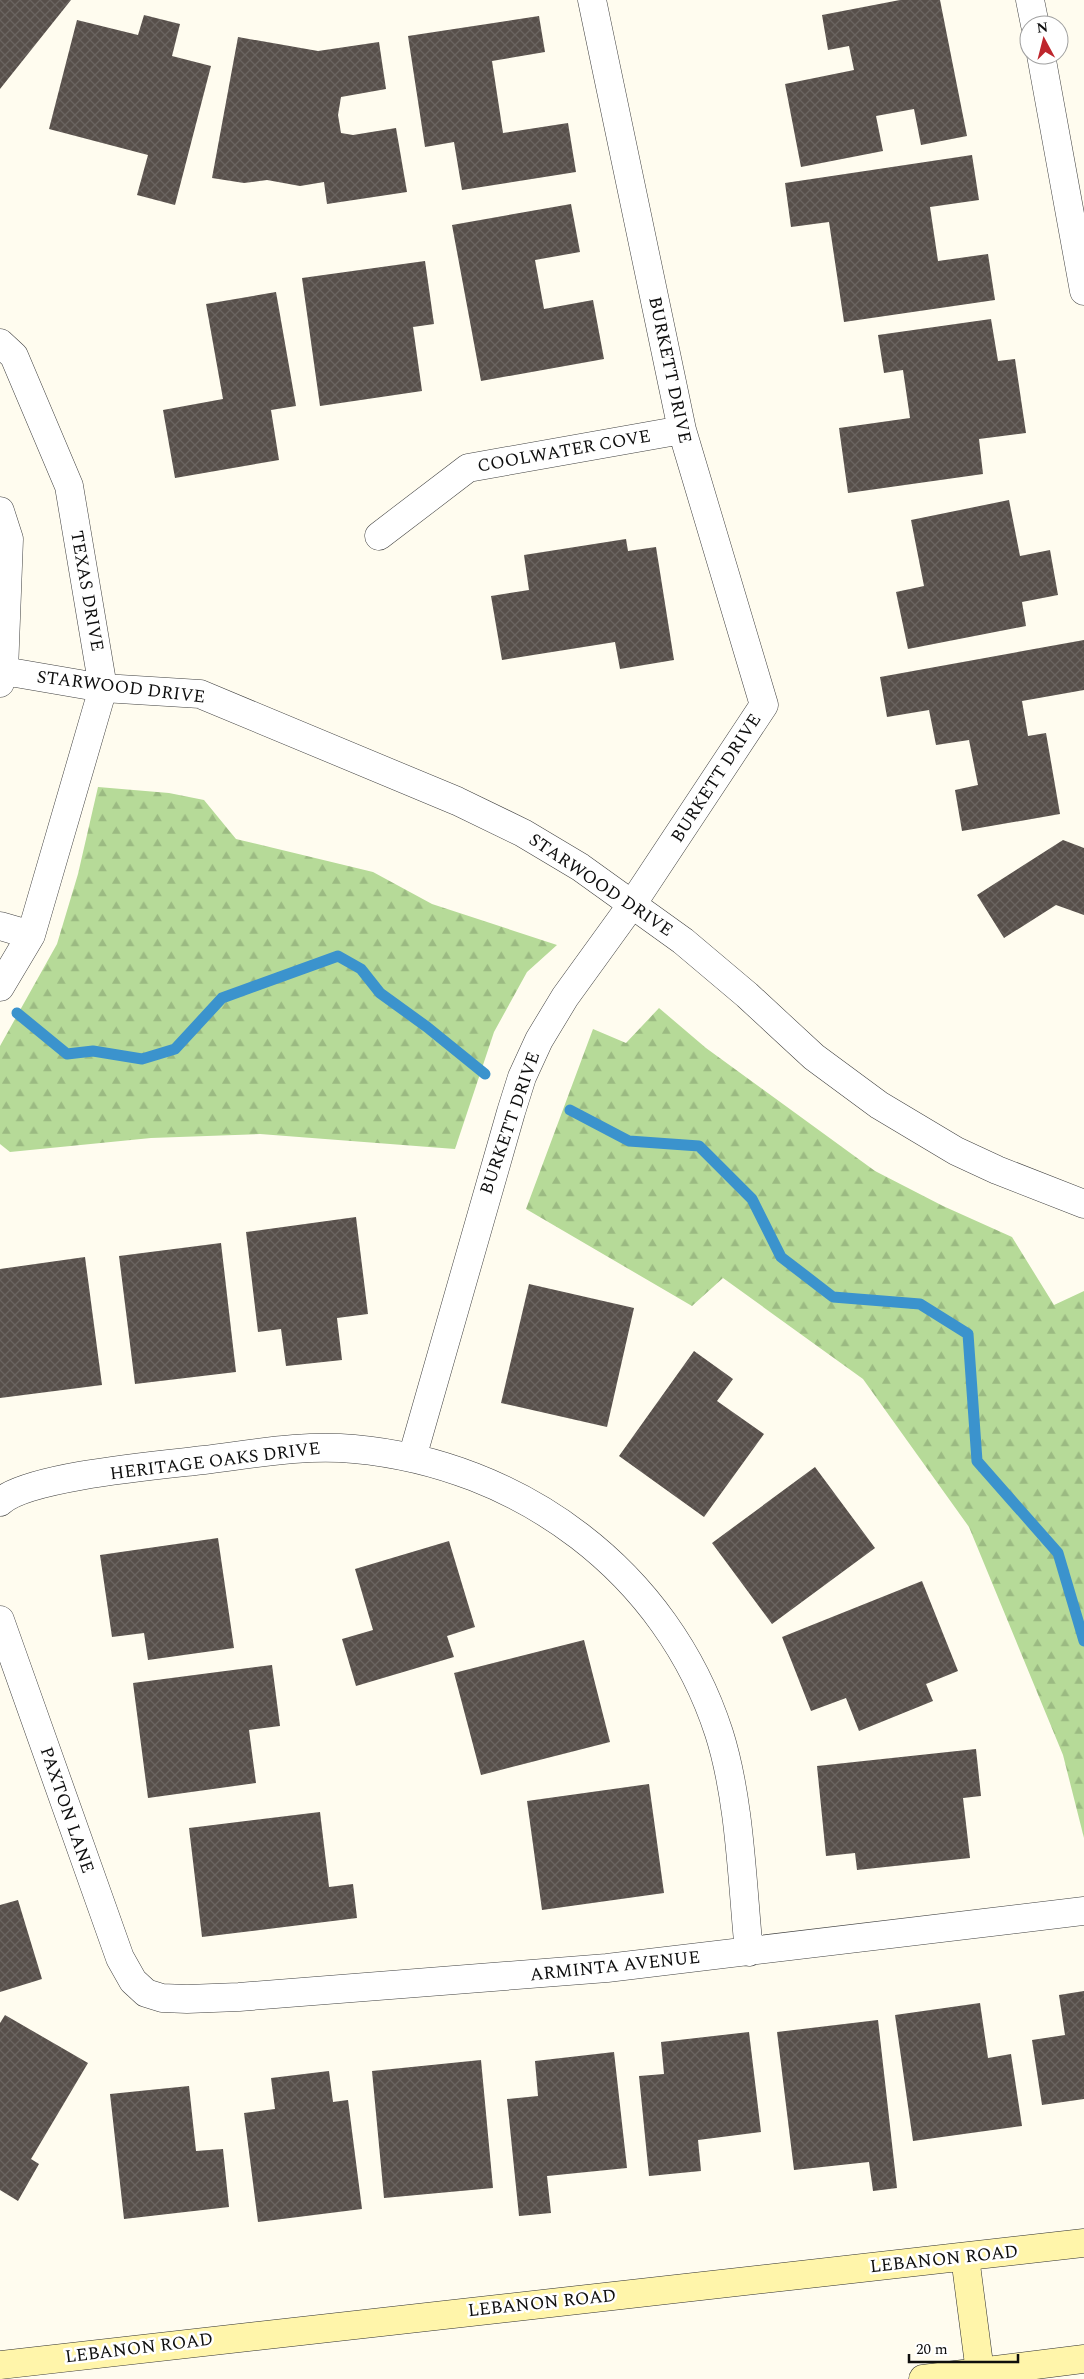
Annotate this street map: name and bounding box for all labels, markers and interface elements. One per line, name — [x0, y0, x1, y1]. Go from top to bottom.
north arrow — [1019, 15, 1069, 65]
text: N — [1036, 16, 1049, 39]
street label: BURKETT DRIVE — [641, 294, 699, 446]
street label: COOLWATER COVE — [475, 422, 653, 480]
street label: TEXAS DRIVE — [63, 528, 111, 654]
street label: STARWOOD DRIVE — [35, 663, 207, 711]
street label: BURKETT DRIVE — [664, 708, 768, 848]
street label: STARWOOD DRIVE — [523, 826, 679, 944]
street label: BURKETT DRIVE — [473, 1048, 547, 1198]
street label: HERITAGE OAKS DRIVE — [108, 1435, 322, 1487]
street label: PAXTON LANE — [33, 1743, 101, 1877]
street label: ARMINTA AVENUE — [529, 1944, 701, 1988]
street label: LEBANON ROAD — [868, 2238, 1020, 2280]
street label: LEBANON ROAD — [466, 2282, 618, 2324]
street label: LEBANON ROAD — [63, 2326, 215, 2370]
scale bar — [909, 2332, 1018, 2364]
text: 20 m — [916, 2338, 948, 2361]

